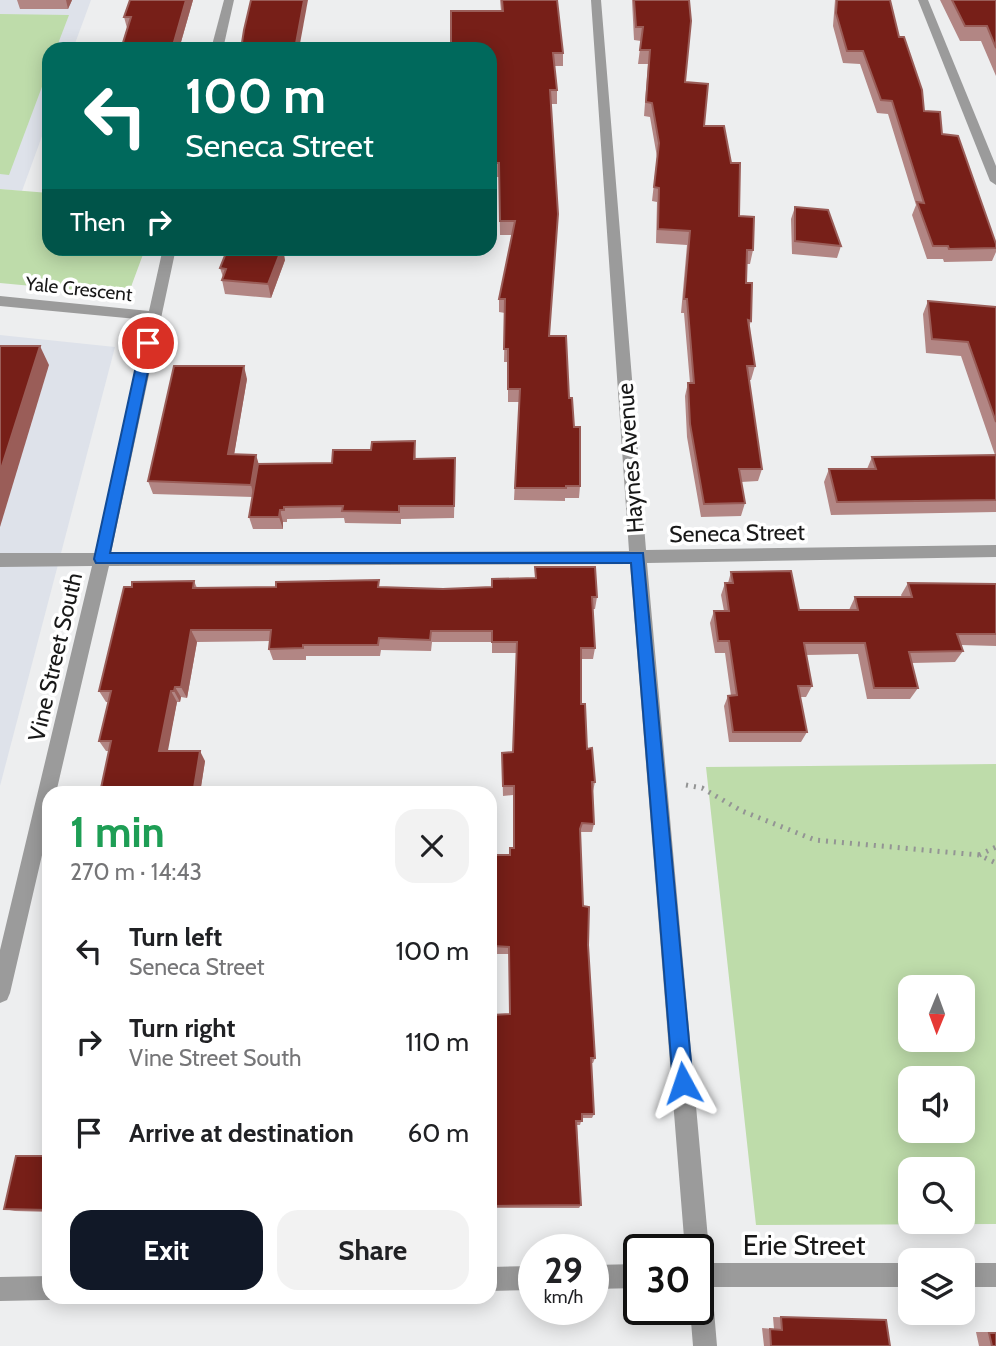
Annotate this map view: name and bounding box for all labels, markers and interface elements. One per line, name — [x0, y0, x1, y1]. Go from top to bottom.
text: 100 m — [185, 66, 326, 125]
icon: left — [70, 70, 161, 161]
text: Seneca Street — [185, 126, 374, 165]
icon: right — [140, 203, 178, 241]
text: Then — [70, 206, 126, 238]
street label: Yale Crescent — [24, 272, 134, 306]
pin — [118, 313, 178, 373]
icon: arrive — [129, 324, 167, 362]
street label: Haynes Avenue — [611, 382, 649, 534]
street label: Seneca Street — [669, 518, 805, 548]
street label: Vine Street South — [22, 570, 88, 744]
text: 1 min — [70, 806, 165, 858]
button: close — [395, 809, 469, 883]
text: 270 m · 14:43 — [70, 858, 202, 886]
text: Turn left — [129, 921, 222, 953]
icon: left — [70, 932, 108, 970]
text: 100 m — [396, 935, 469, 967]
text: Seneca Street — [129, 953, 265, 981]
north arrow — [898, 975, 975, 1052]
map controls — [898, 975, 975, 1325]
text: Turn right — [129, 1012, 235, 1044]
icon: right — [70, 1023, 108, 1061]
text: 110 m — [405, 1026, 469, 1058]
text: Vine Street South — [129, 1044, 301, 1072]
position arrow — [646, 1046, 720, 1120]
button: sound — [898, 1066, 975, 1143]
icon: arrive — [70, 1114, 108, 1152]
text: Arrive at destination — [129, 1117, 354, 1149]
text: 60 m — [407, 1117, 469, 1149]
button: search — [898, 1157, 975, 1234]
button: Exit — [70, 1210, 263, 1290]
button: Share — [277, 1210, 469, 1290]
street label: Erie Street — [743, 1228, 865, 1262]
speed limit sign: 30 — [623, 1234, 714, 1325]
button: layers — [898, 1248, 975, 1325]
text: 29 — [544, 1249, 583, 1292]
text: km/h — [544, 1286, 583, 1308]

